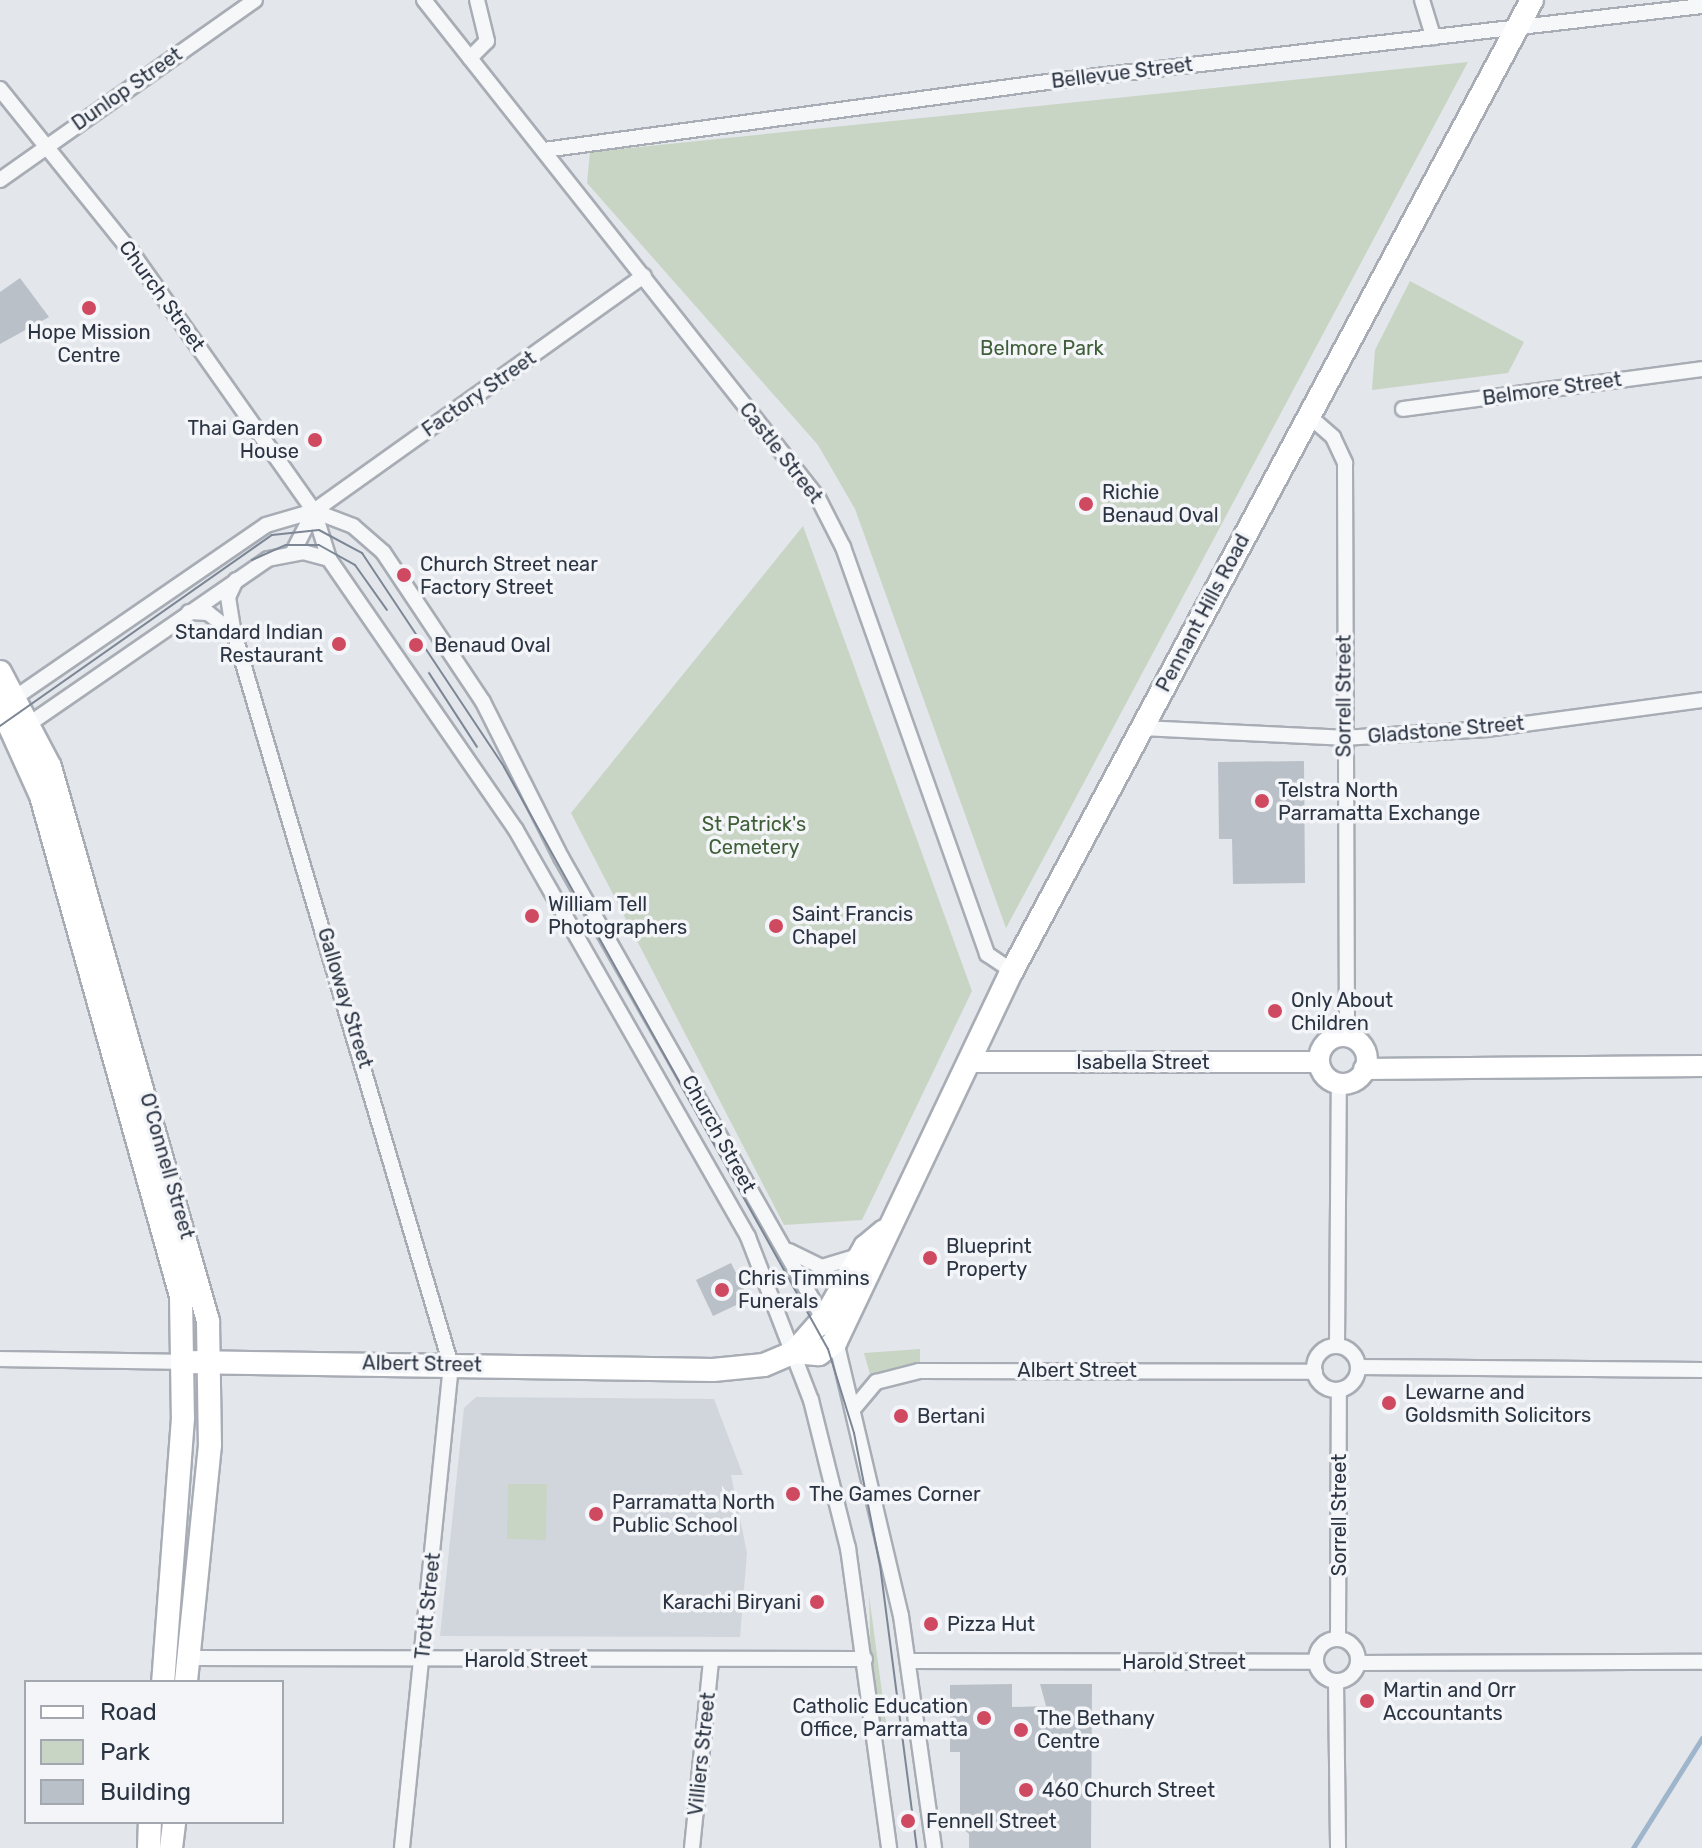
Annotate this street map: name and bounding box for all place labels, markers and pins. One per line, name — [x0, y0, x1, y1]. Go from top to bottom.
marker: Hope Mission Centre — [80, 299, 98, 317]
place label: Hope Mission Centre — [27, 320, 151, 367]
place label: Thai Garden House — [188, 416, 299, 463]
marker: Thai Garden House — [306, 431, 324, 449]
place label: Richie Benaud Oval — [1102, 480, 1219, 527]
marker: Richie Benaud Oval — [1077, 495, 1095, 513]
place label: Church Street near Factory Street — [420, 552, 598, 599]
marker: Church Street near Factory Street — [395, 566, 413, 584]
place label: Standard Indian Restaurant — [175, 620, 323, 667]
place label: Benaud Oval — [434, 633, 551, 657]
marker: Benaud Oval — [405, 634, 427, 656]
marker: Standard Indian Restaurant — [330, 635, 348, 653]
place label: Telstra North Parramatta Exchange — [1278, 778, 1480, 825]
marker: Telstra North Parramatta Exchange — [1253, 792, 1271, 810]
place label: William Tell Photographers — [548, 892, 687, 939]
place label: Saint Francis Chapel — [792, 902, 913, 949]
marker: William Tell Photographers — [523, 907, 541, 925]
marker: Saint Francis Chapel — [767, 917, 785, 935]
place label: Only About Children — [1291, 988, 1394, 1035]
marker: Only About Children — [1266, 1002, 1284, 1020]
place label: Blueprint Property — [946, 1234, 1032, 1281]
marker: Blueprint Property — [921, 1249, 939, 1267]
place label: Chris Timmins Funerals — [738, 1266, 870, 1313]
marker: Chris Timmins Funerals — [713, 1281, 731, 1299]
place label: Lewarne and Goldsmith Solicitors — [1405, 1380, 1591, 1427]
marker: Lewarne and Goldsmith Solicitors — [1380, 1394, 1398, 1412]
place label: Bertani — [917, 1404, 985, 1428]
marker: Bertani — [892, 1407, 910, 1425]
place label: The Games Corner — [809, 1482, 981, 1506]
marker: The Games Corner — [784, 1485, 802, 1503]
place label: Parramatta North Public School — [612, 1490, 775, 1537]
marker: Parramatta North Public School — [587, 1505, 605, 1523]
place label: Karachi Biryani — [662, 1590, 801, 1614]
marker: Karachi Biryani — [808, 1593, 826, 1611]
place label: Pizza Hut — [947, 1612, 1035, 1636]
marker: Pizza Hut — [922, 1615, 940, 1633]
place label: Martin and Orr Accountants — [1383, 1678, 1516, 1725]
marker: Martin and Orr Accountants — [1358, 1692, 1376, 1710]
place label: Catholic Education Office, Parramatta — [792, 1694, 968, 1741]
place label: The Bethany Centre — [1037, 1706, 1155, 1753]
marker: Catholic Education Office, Parramatta — [975, 1709, 993, 1727]
marker: The Bethany Centre — [1012, 1721, 1030, 1739]
place label: 460 Church Street — [1042, 1778, 1215, 1802]
marker: 460 Church Street — [1017, 1781, 1035, 1799]
place label: Fennell Street — [926, 1809, 1057, 1833]
marker: Fennell Street — [897, 1810, 919, 1832]

